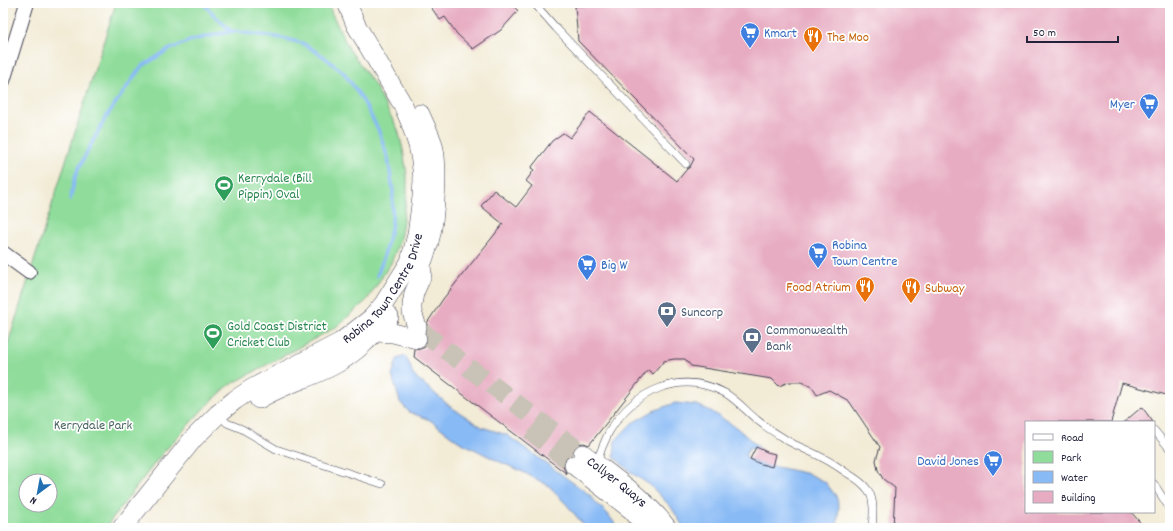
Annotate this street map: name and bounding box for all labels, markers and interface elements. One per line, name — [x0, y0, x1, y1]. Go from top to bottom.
scale bar — [1027, 18, 1118, 44]
supermarket icon: Kmart — [739, 21, 761, 49]
place label: Kmart — [764, 24, 797, 44]
restaurant icon: The Moo — [802, 25, 824, 53]
text: 50 m — [1033, 25, 1056, 42]
place label: The Moo — [827, 28, 869, 48]
supermarket icon: Myer — [1138, 92, 1160, 120]
place label: Myer — [1110, 95, 1136, 115]
place label: Kerrydale (Bill Pippin) Oval — [238, 169, 312, 205]
sports icon: Kerrydale (Bill Pippin) Oval — [213, 174, 235, 202]
street label: Robina Town Centre Drive — [339, 231, 429, 350]
place label: Robina Town Centre — [832, 236, 897, 272]
supermarket icon: Robina Town Centre — [807, 241, 829, 269]
supermarket icon: Big W — [576, 253, 598, 281]
place label: Big W — [601, 256, 629, 276]
restaurant icon: Food Atrium — [854, 275, 876, 303]
restaurant icon: Subway — [900, 276, 922, 304]
place label: Food Atrium — [786, 278, 851, 298]
place label: Subway — [925, 279, 965, 299]
bank icon: Suncorp — [656, 300, 678, 328]
place label: Suncorp — [681, 303, 723, 323]
place label: Gold Coast District Cricket Club — [227, 317, 327, 353]
place label: Commonwealth Bank — [766, 321, 848, 357]
sports icon: Gold Coast District Cricket Club — [202, 322, 224, 350]
bank icon: Commonwealth Bank — [741, 326, 763, 354]
park label: Kerrydale Park — [54, 416, 132, 436]
legend — [1025, 421, 1155, 513]
text: Road — [1061, 430, 1083, 447]
supermarket icon: David Jones — [982, 449, 1004, 477]
text: Park — [1061, 450, 1082, 467]
street label: Collyer Quays — [582, 452, 651, 513]
place label: David Jones — [917, 452, 979, 472]
text: Water — [1061, 470, 1088, 487]
north arrow — [18, 473, 58, 513]
text: Building — [1061, 490, 1096, 507]
text: N — [27, 491, 40, 508]

